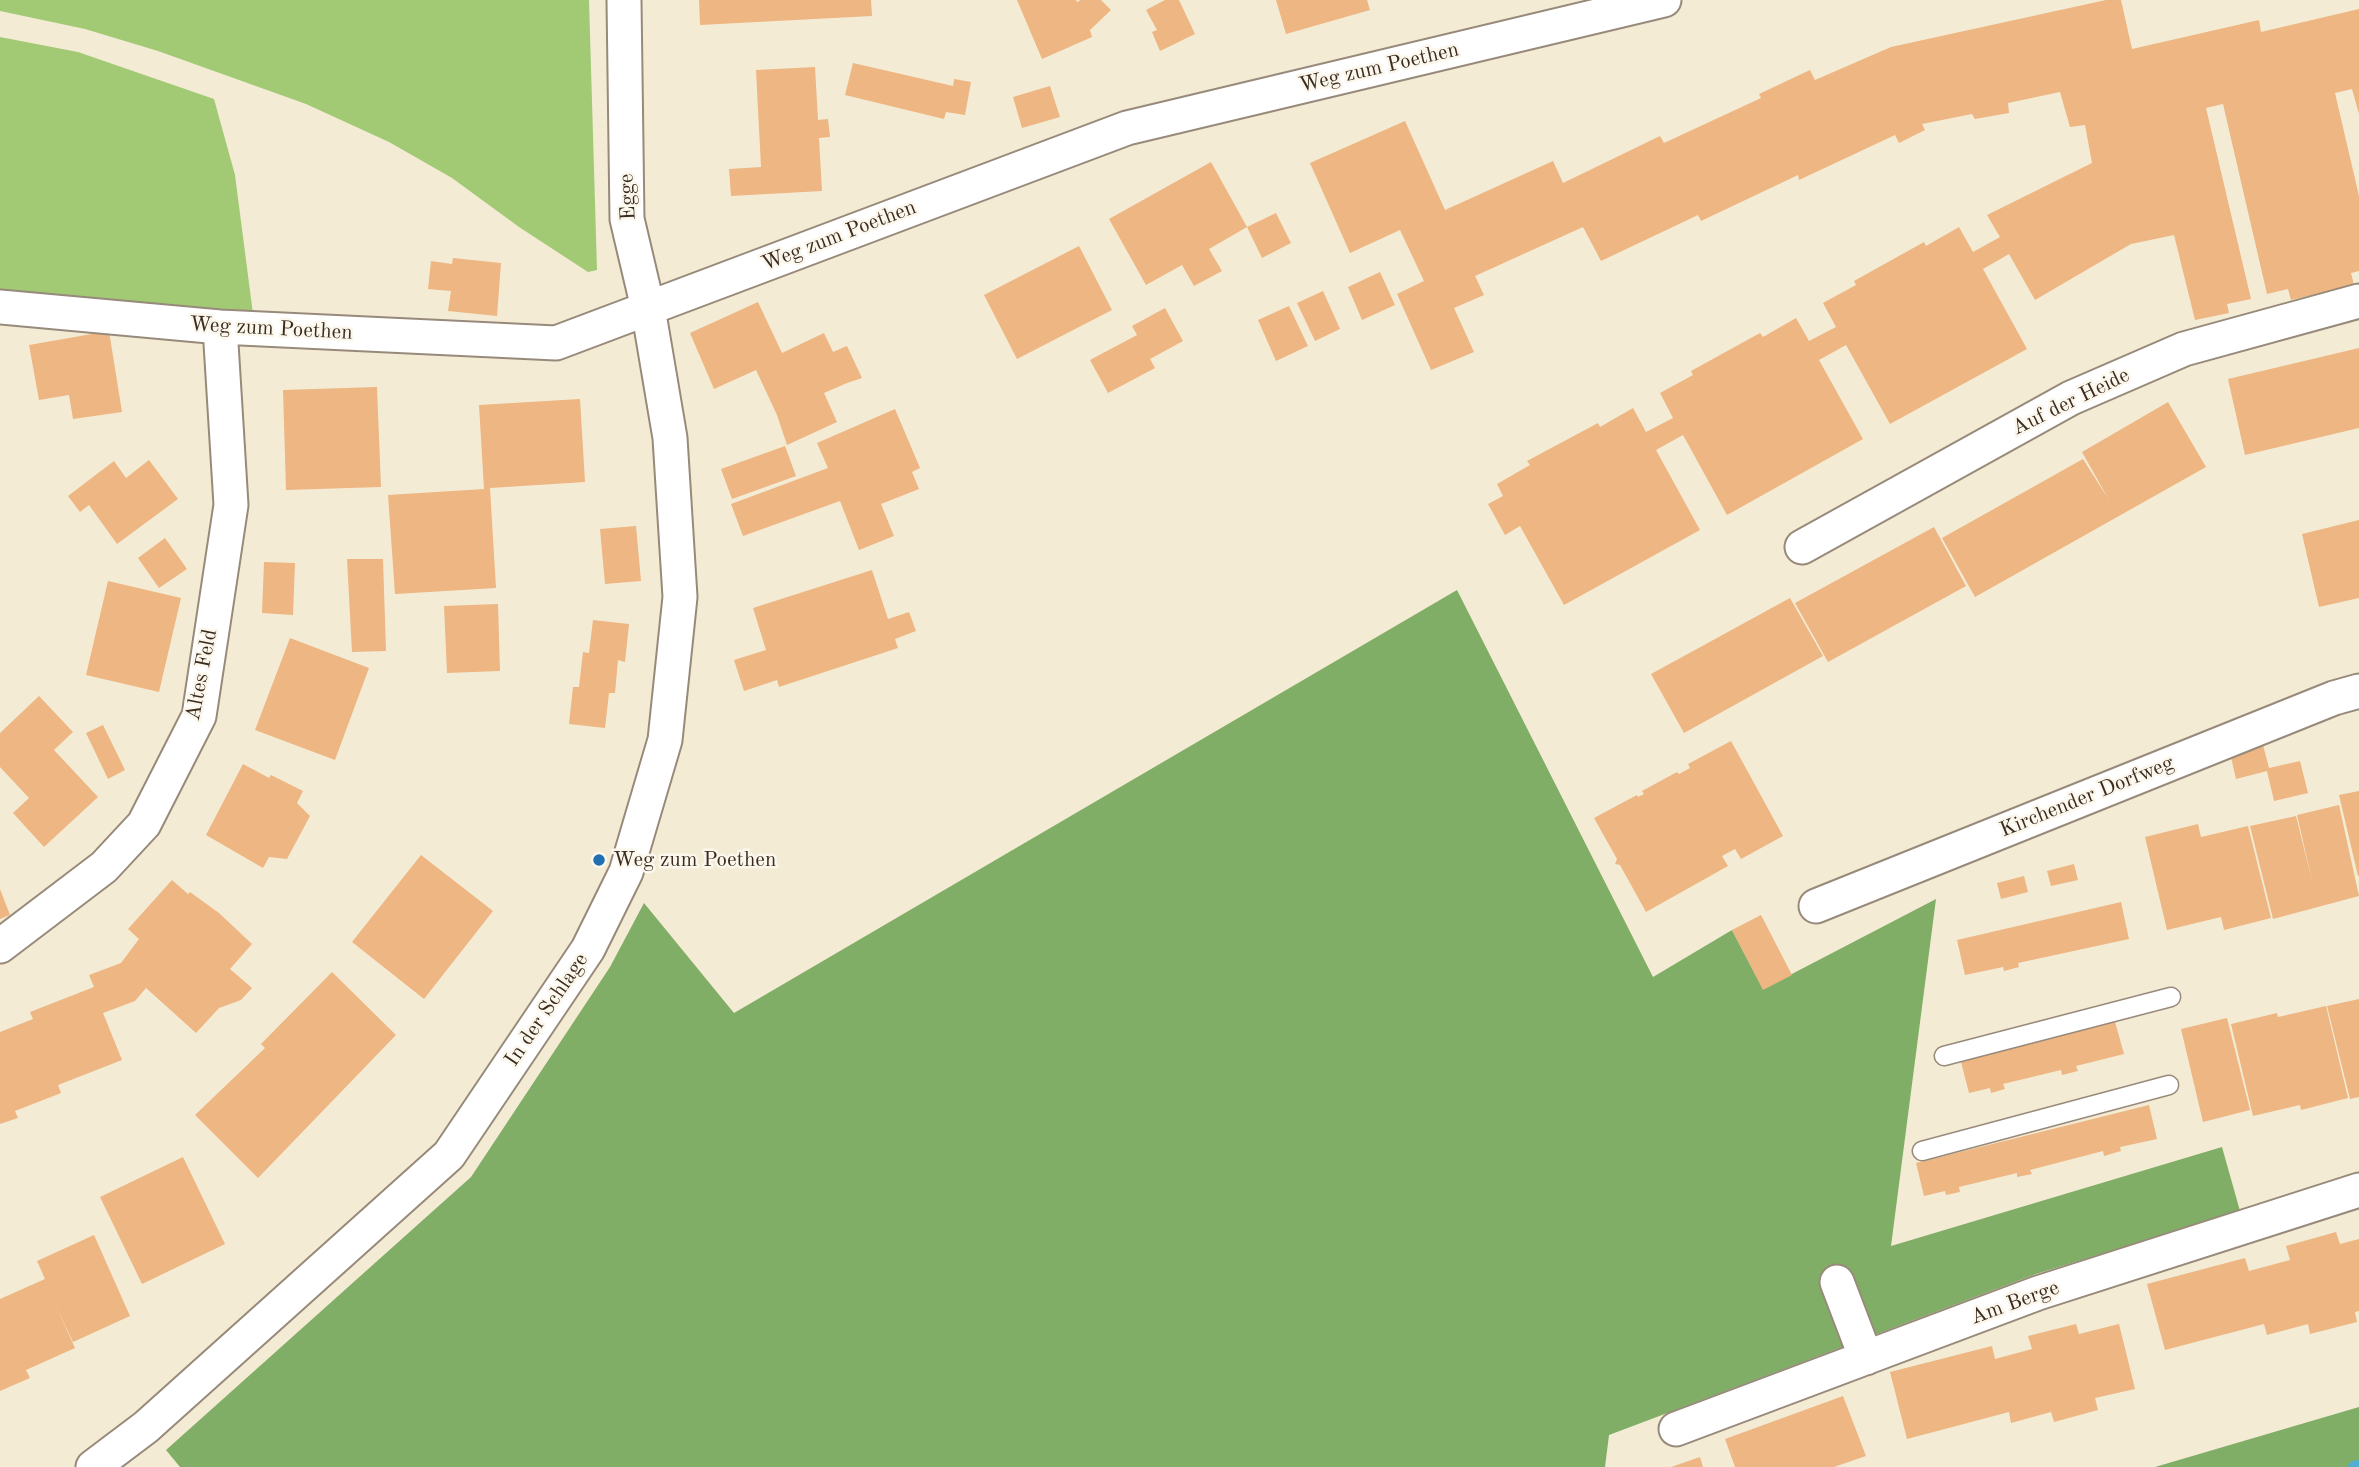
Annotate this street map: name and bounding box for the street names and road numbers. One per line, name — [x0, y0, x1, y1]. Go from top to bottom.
street label: Weg zum Poethen — [1297, 37, 1461, 99]
street label: Egge — [614, 173, 642, 221]
street label: Weg zum Poethen — [758, 195, 920, 277]
street label: Weg zum Poethen — [189, 312, 353, 346]
street label: Auf der Heide — [2008, 363, 2134, 441]
street label: Altes Feld — [181, 627, 223, 723]
street label: Kirchender Dorfweg — [1996, 751, 2178, 843]
street label: In der Schlage — [500, 949, 594, 1071]
street label: Am Berge — [1967, 1275, 2063, 1331]

